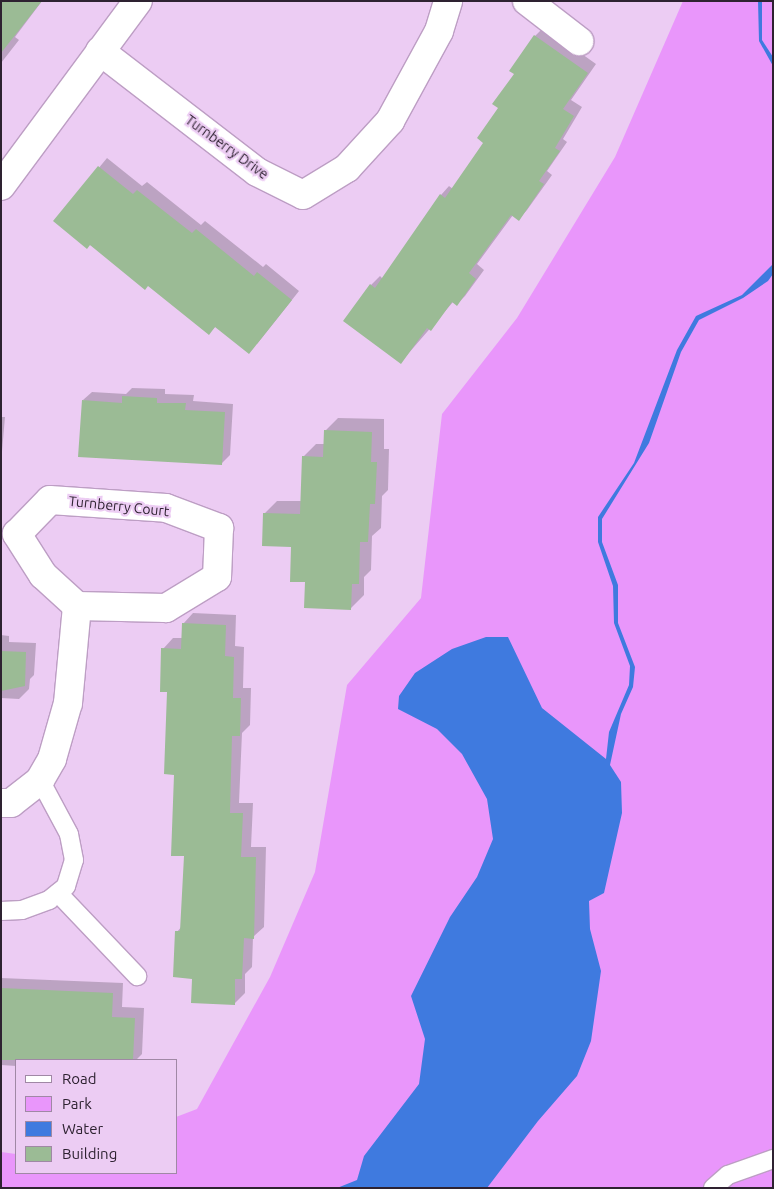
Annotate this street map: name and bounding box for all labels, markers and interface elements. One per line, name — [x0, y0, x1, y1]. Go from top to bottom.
street label: Turnberry Drive — [182, 111, 272, 183]
street label: Turnberry Court — [68, 492, 170, 520]
legend — [15, 1059, 178, 1174]
text: Road — [62, 1070, 97, 1087]
text: Park — [62, 1095, 92, 1112]
text: Water — [62, 1120, 103, 1137]
text: Building — [62, 1145, 117, 1162]

